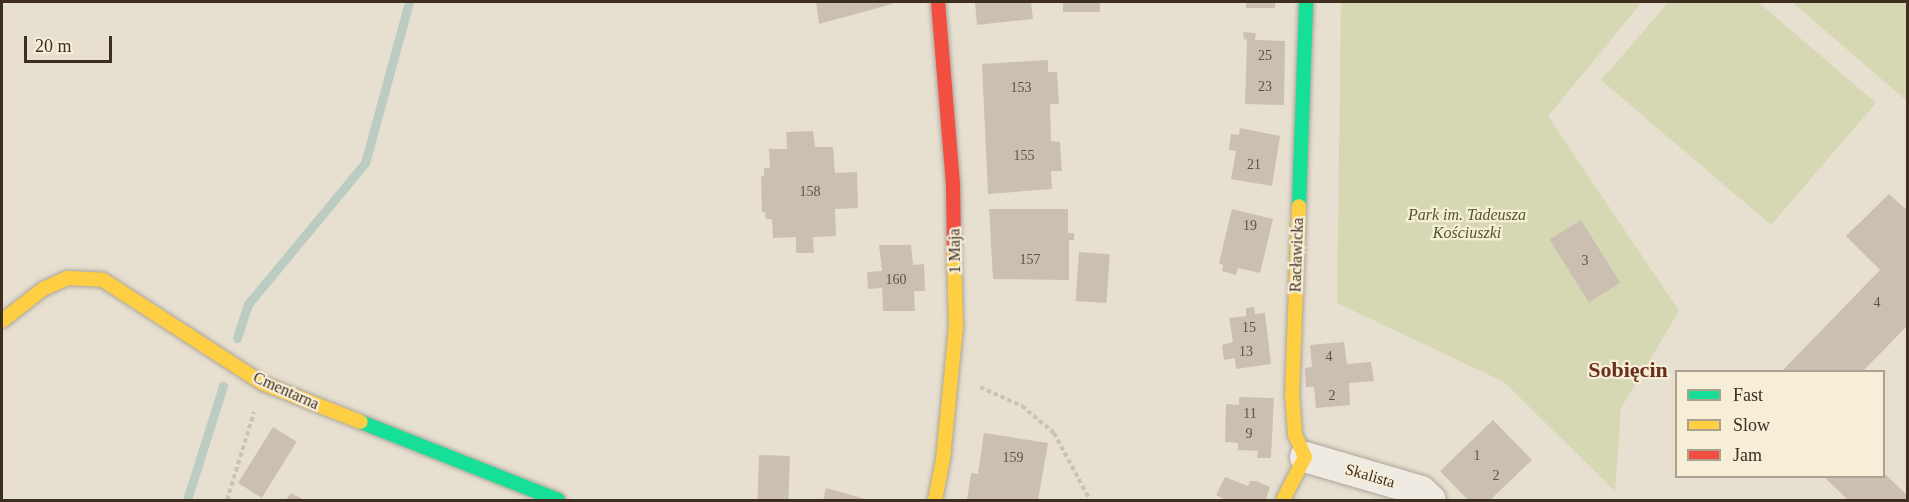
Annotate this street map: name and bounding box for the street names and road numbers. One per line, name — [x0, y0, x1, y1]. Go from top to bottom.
street label: Racławicka — [1286, 217, 1308, 293]
street label: 1 Maja — [945, 228, 965, 274]
street label: Cmentarna — [250, 368, 322, 414]
street label: Skalista — [1343, 460, 1397, 492]

